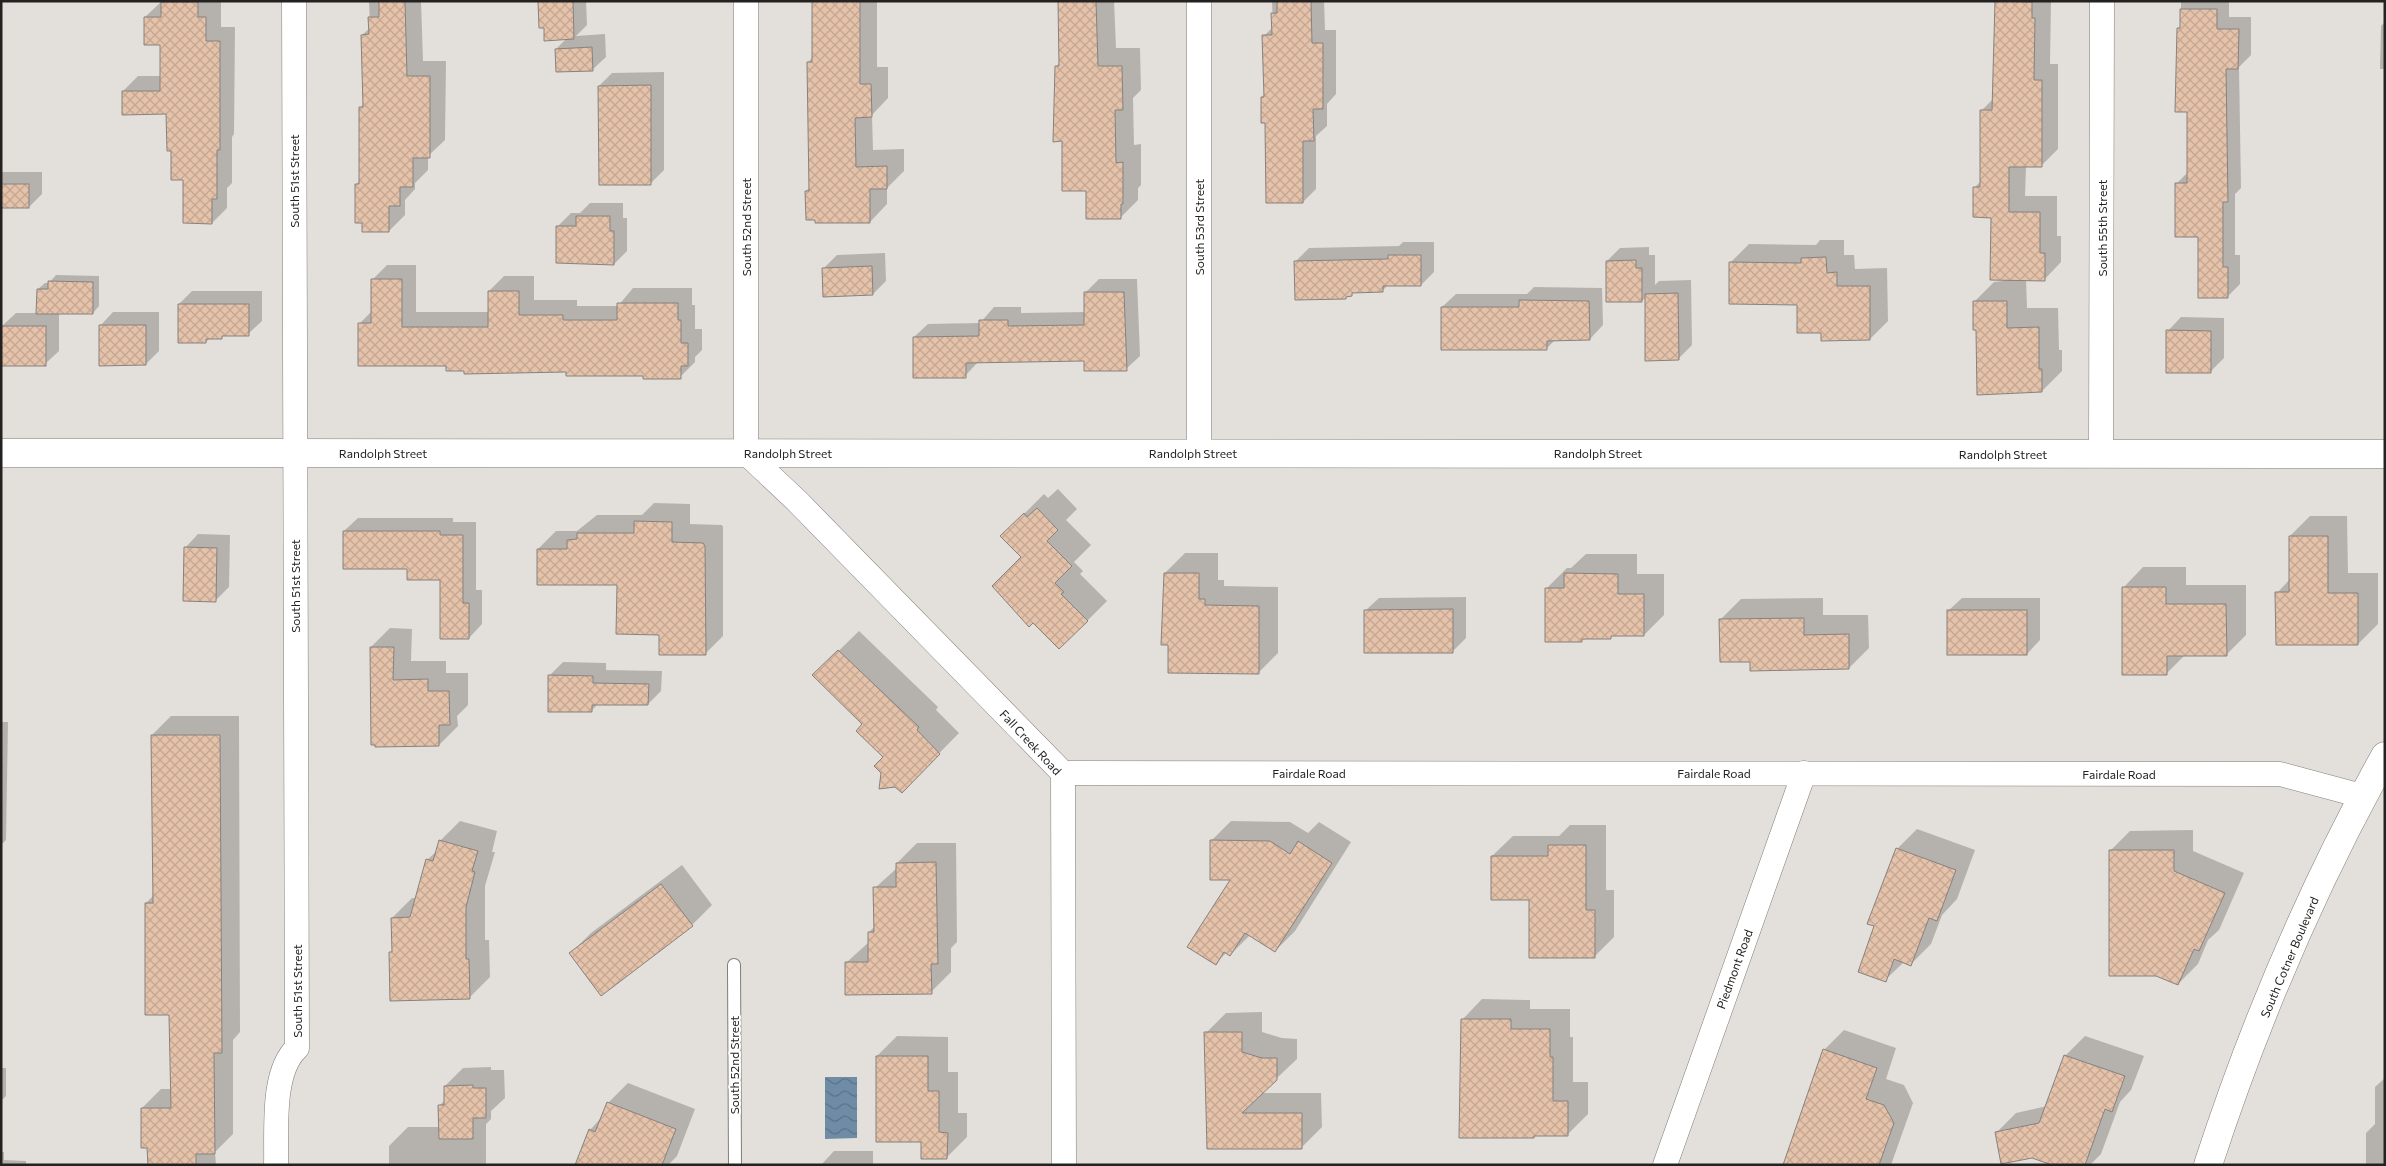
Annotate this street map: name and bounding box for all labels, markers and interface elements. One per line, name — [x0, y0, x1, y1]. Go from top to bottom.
street label: South 51st Street — [287, 134, 301, 228]
street label: South 52nd Street — [739, 178, 753, 276]
street label: South 53rd Street — [1192, 179, 1206, 275]
street label: South 55th Street — [2095, 180, 2109, 276]
street label: Randolph Street — [339, 446, 427, 460]
street label: Randolph Street — [744, 446, 832, 460]
street label: Randolph Street — [1149, 446, 1237, 460]
street label: Randolph Street — [1554, 446, 1642, 460]
street label: Randolph Street — [1959, 447, 2047, 461]
street label: South 51st Street — [288, 539, 302, 633]
street label: Fall Creek Road — [997, 707, 1065, 777]
street label: Fairdale Road — [1272, 766, 1346, 780]
street label: Fairdale Road — [1677, 766, 1751, 780]
street label: Fairdale Road — [2082, 767, 2156, 781]
street label: South Cotner Boulevard — [2257, 894, 2321, 1020]
street label: Piedmont Road — [1713, 927, 1755, 1011]
street label: South 51st Street — [290, 944, 304, 1038]
street label: South 52nd Street — [727, 1016, 741, 1114]

